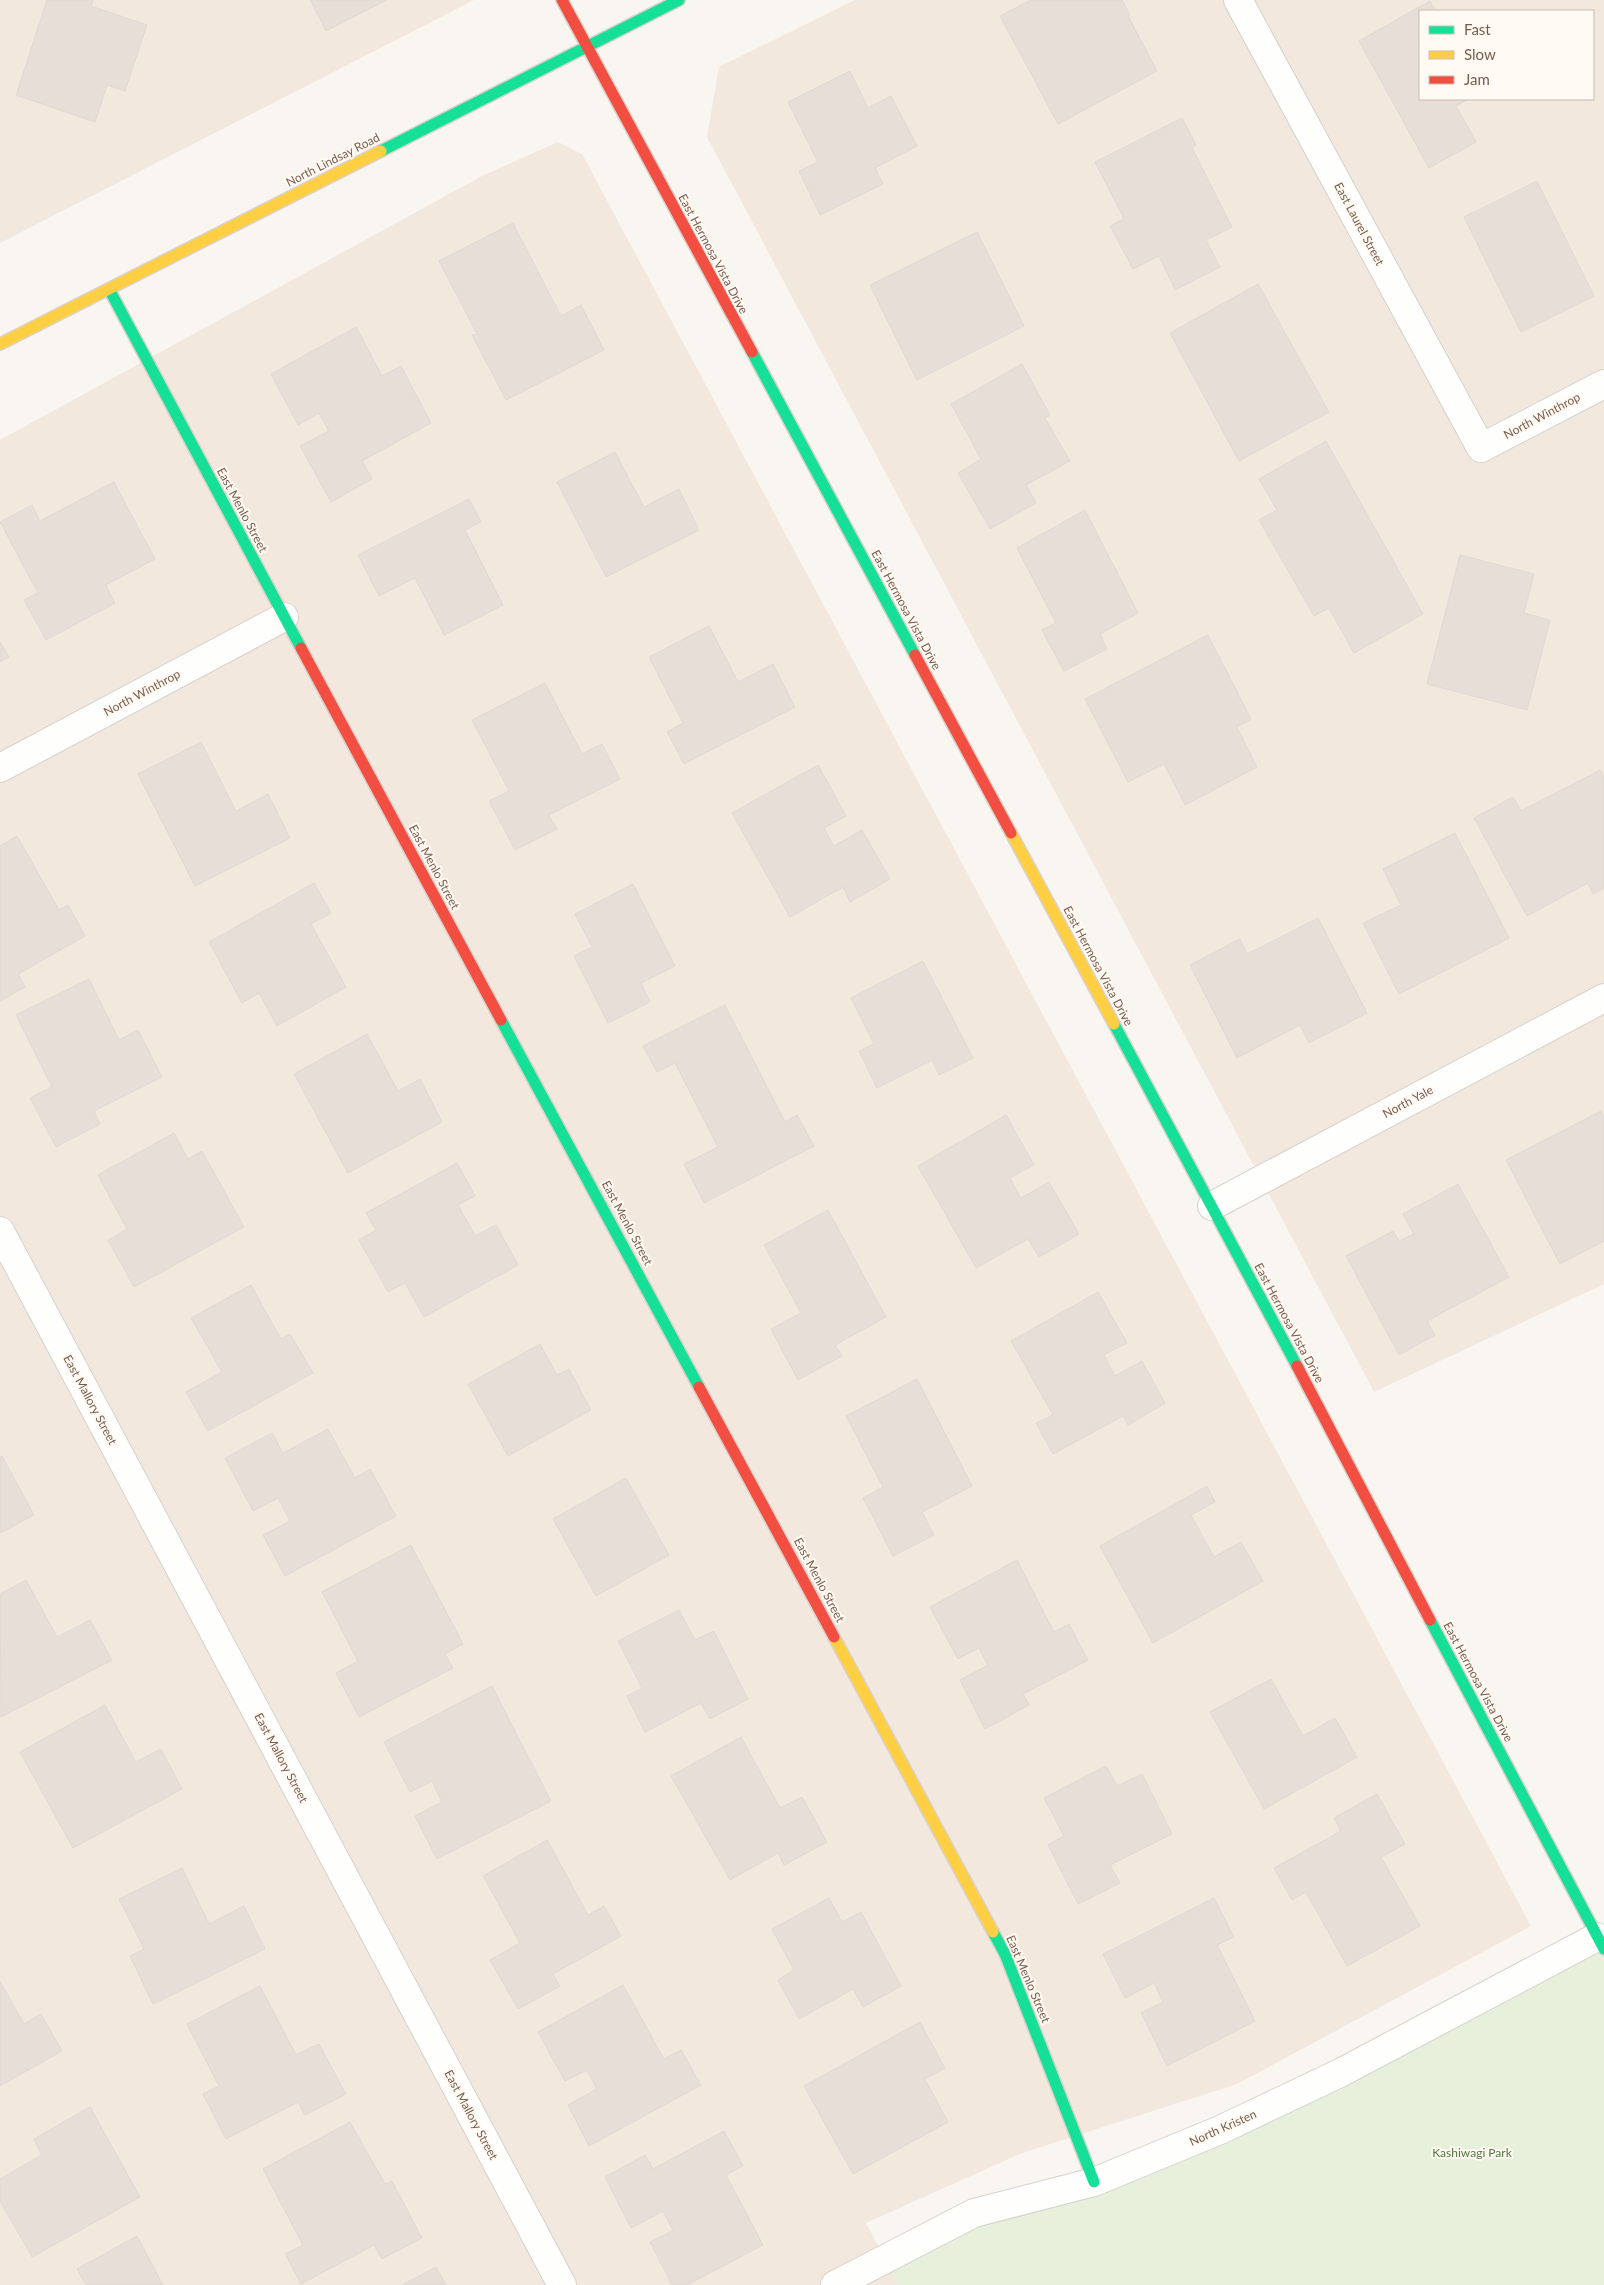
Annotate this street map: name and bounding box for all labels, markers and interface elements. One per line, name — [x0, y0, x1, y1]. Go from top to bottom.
legend — [1419, 10, 1594, 100]
text: Fast — [1464, 20, 1491, 38]
text: Slow — [1464, 45, 1496, 63]
text: Jam — [1464, 70, 1490, 88]
street label: North Lindsay Road — [283, 129, 382, 190]
street label: East Laurel Street — [1331, 180, 1388, 269]
street label: East Hermosa Vista Drive — [675, 191, 751, 316]
street label: North Winthrop — [1501, 389, 1583, 442]
street label: East Menlo Street — [214, 465, 271, 555]
street label: East Hermosa Vista Drive — [868, 547, 944, 672]
street label: North Winthrop — [101, 666, 183, 719]
street label: East Menlo Street — [406, 822, 463, 912]
street label: East Hermosa Vista Drive — [1060, 903, 1136, 1028]
street label: North Yale — [1380, 1082, 1436, 1121]
street label: East Menlo Street — [599, 1178, 656, 1268]
street label: East Hermosa Vista Drive — [1251, 1260, 1327, 1385]
street label: East Mallory Street — [60, 1352, 121, 1448]
street label: East Menlo Street — [791, 1535, 848, 1625]
street label: East Hermosa Vista Drive — [1440, 1619, 1516, 1744]
street label: East Mallory Street — [251, 1710, 312, 1806]
street label: East Menlo Street — [1003, 1933, 1054, 2025]
street label: East Mallory Street — [441, 2067, 502, 2163]
street label: North Kristen — [1187, 2106, 1259, 2149]
park label: Kashiwagi Park — [1432, 2145, 1513, 2160]

